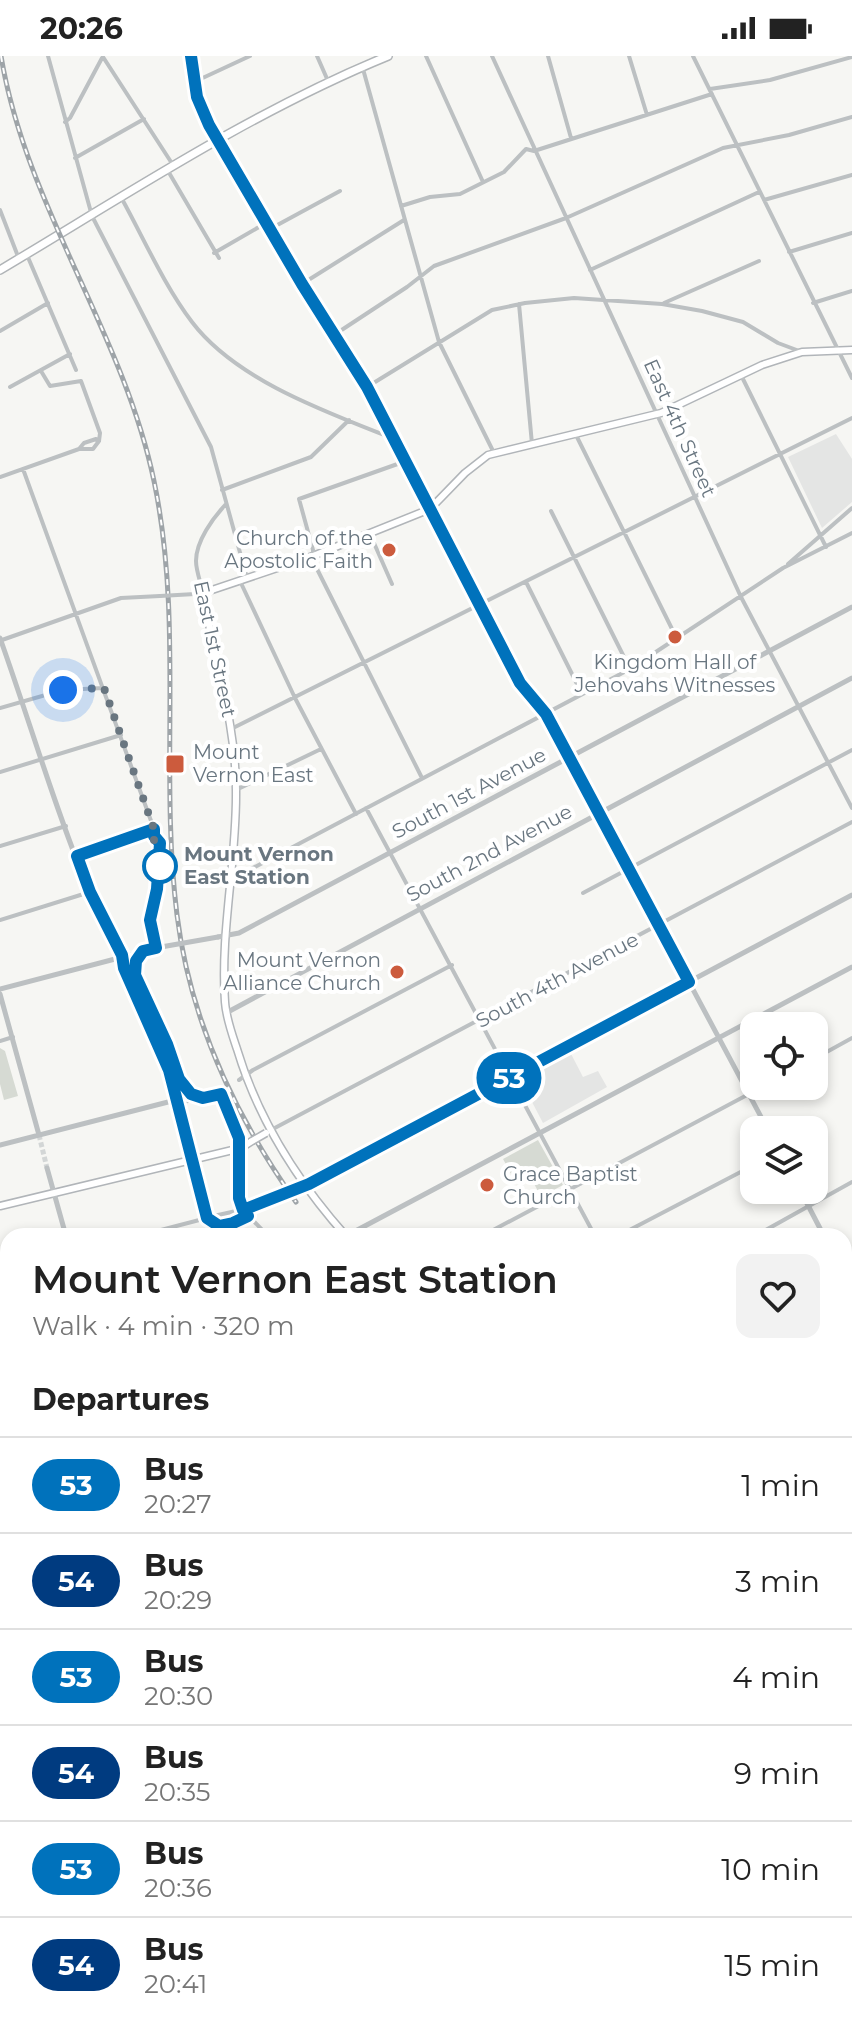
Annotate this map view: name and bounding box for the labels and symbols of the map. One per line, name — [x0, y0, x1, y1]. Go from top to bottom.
street label: East 4th Street — [639, 355, 721, 501]
place label: Church of the Apostolic Faith — [224, 526, 373, 573]
marker: Church of the Apostolic Faith — [380, 541, 398, 559]
street label: East 1st Street — [189, 579, 241, 719]
marker: Kingdom Hall of Jehovahs Witnesses — [666, 628, 684, 646]
place label: Kingdom Hall of Jehovahs Witnesses — [574, 650, 776, 697]
your location — [43, 670, 83, 710]
place label: Mount Vernon East — [193, 740, 314, 787]
street label: South 1st Avenue — [388, 742, 550, 844]
marker: Mount Vernon East — [164, 753, 186, 775]
street label: South 2nd Avenue — [402, 799, 576, 907]
place label: Mount Vernon East Station — [184, 842, 334, 889]
marker: Mount Vernon East Station — [143, 849, 177, 883]
street label: South 4th Avenue — [472, 927, 642, 1033]
place label: Mount Vernon Alliance Church — [223, 948, 381, 995]
marker: Mount Vernon Alliance Church — [388, 963, 406, 981]
line badge: 53 — [473, 1052, 545, 1104]
place label: Grace Baptist Church — [503, 1162, 638, 1209]
marker: Grace Baptist Church — [478, 1176, 496, 1194]

